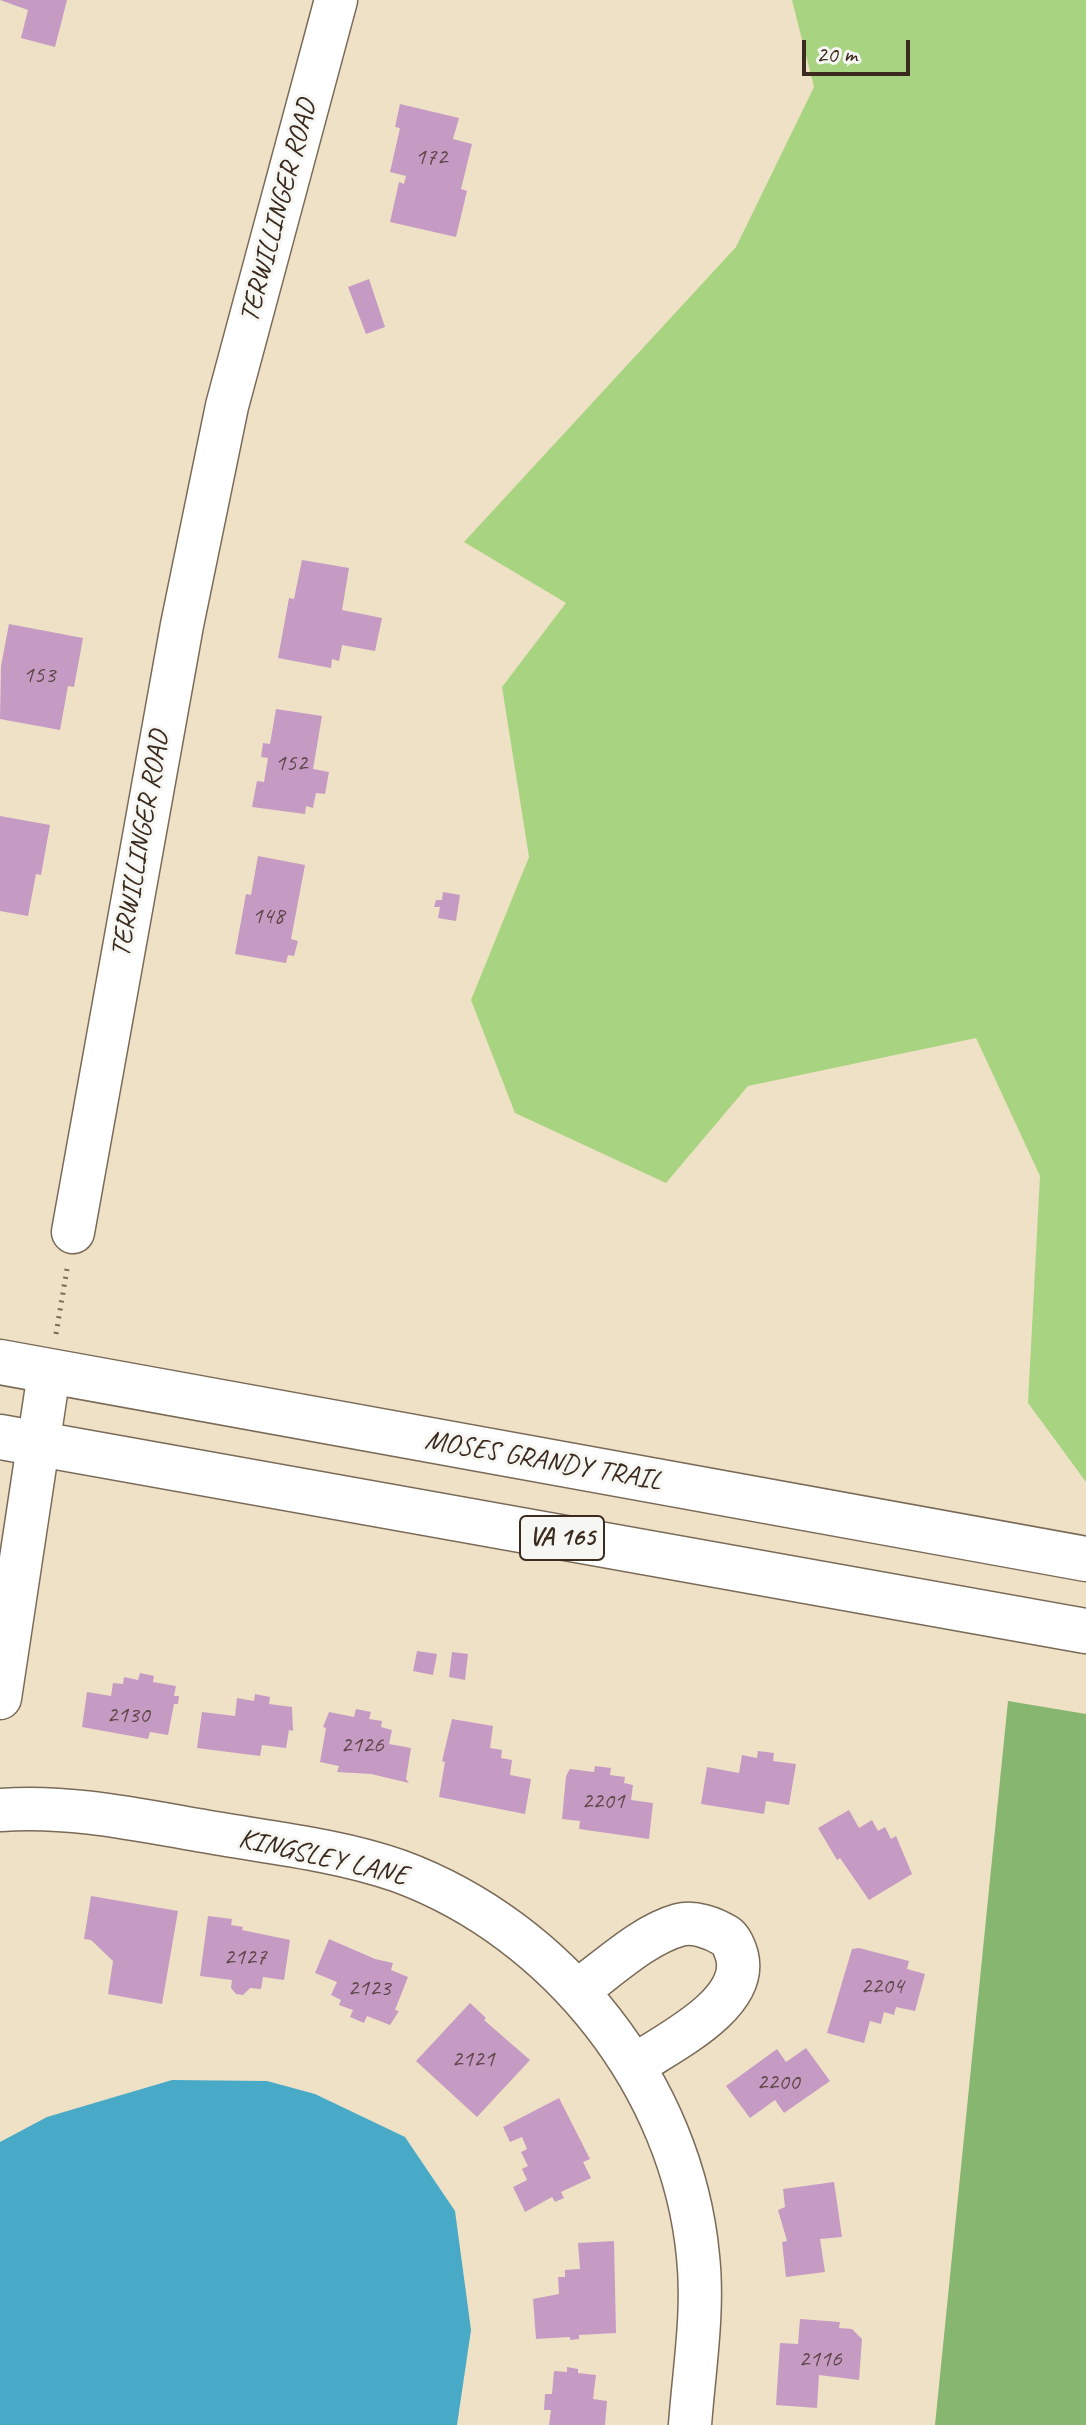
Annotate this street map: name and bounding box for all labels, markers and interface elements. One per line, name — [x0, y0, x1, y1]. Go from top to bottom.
scale bar — [806, 24, 914, 74]
text: 20 m — [816, 39, 857, 69]
street label: TERWILLINGER ROAD — [233, 96, 325, 326]
house number: 172 — [415, 144, 447, 172]
house number: 153 — [23, 662, 55, 690]
street label: TERWILLINGER ROAD — [105, 728, 177, 960]
house number: 152 — [275, 750, 307, 778]
house number: 148 — [252, 903, 284, 931]
street label: MOSES GRANDY TRAIL — [422, 1424, 664, 1498]
road number: VA 165 — [520, 1516, 604, 1560]
house number: 2130 — [106, 1702, 150, 1730]
house number: 2126 — [340, 1732, 384, 1760]
house number: 2201 — [581, 1788, 625, 1816]
street label: KINGSLEY LANE — [235, 1822, 411, 1894]
house number: 2127 — [223, 1944, 267, 1972]
house number: 2204 — [860, 1973, 904, 2001]
house number: 2123 — [347, 1975, 391, 2003]
house number: 2121 — [451, 2046, 495, 2074]
house number: 2200 — [756, 2069, 800, 2097]
house number: 2116 — [798, 2346, 842, 2374]

